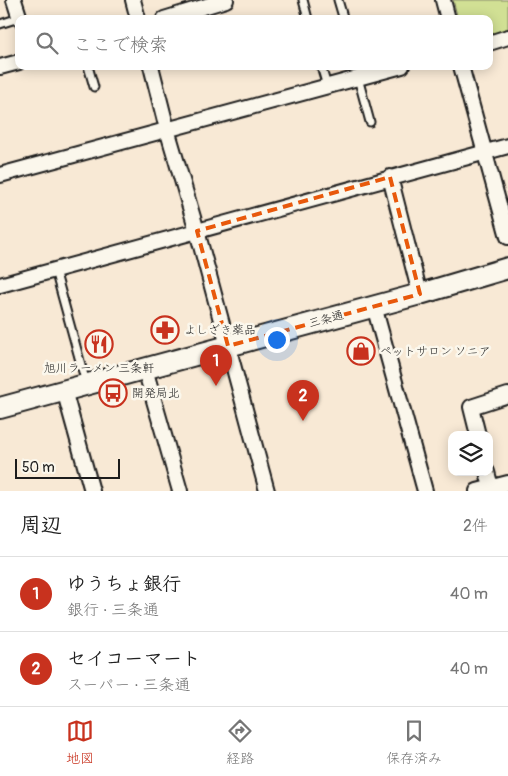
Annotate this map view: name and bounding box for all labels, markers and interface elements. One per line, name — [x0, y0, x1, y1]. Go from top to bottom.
search box — [15, 15, 493, 70]
icon: search — [33, 29, 61, 57]
text: ここで検索 — [73, 33, 168, 57]
street label: 三条通 — [307, 308, 345, 331]
pharmacy icon: よしざき薬品 — [150, 315, 180, 345]
place label: よしざき薬品 — [184, 323, 256, 338]
your location — [264, 327, 290, 353]
restaurant icon: 旭川ラーメン 三条軒 — [84, 329, 114, 359]
shop icon: ペットサロン ソニア — [346, 336, 376, 366]
place label: ペットサロン ソニア — [380, 344, 491, 359]
pin: 1 — [200, 345, 232, 386]
place label: 旭川ラーメン 三条軒 — [44, 361, 154, 376]
bus stop icon: 開発局北 — [98, 378, 128, 408]
pin: 2 — [287, 380, 319, 421]
place label: 開発局北 — [132, 386, 180, 401]
map controls — [448, 431, 493, 476]
button: layers — [448, 431, 493, 476]
scale bar — [15, 456, 120, 479]
text: 50 m — [22, 459, 55, 476]
text: 周辺 — [20, 512, 62, 539]
text: 2件 — [463, 516, 488, 536]
text: ゆうちょ銀行 — [67, 572, 181, 596]
text: 1 — [33, 584, 39, 604]
text: 40 m — [450, 584, 488, 604]
text: 銀行 · 三条通 — [67, 600, 159, 620]
text: セイコーマート — [67, 647, 201, 671]
text: 2 — [32, 659, 40, 679]
text: 40 m — [450, 659, 488, 679]
text: スーパー · 三条通 — [67, 675, 190, 695]
tab: 地図 — [66, 717, 94, 767]
tab: 経路 — [226, 717, 254, 767]
tab: 保存済み — [386, 717, 442, 767]

